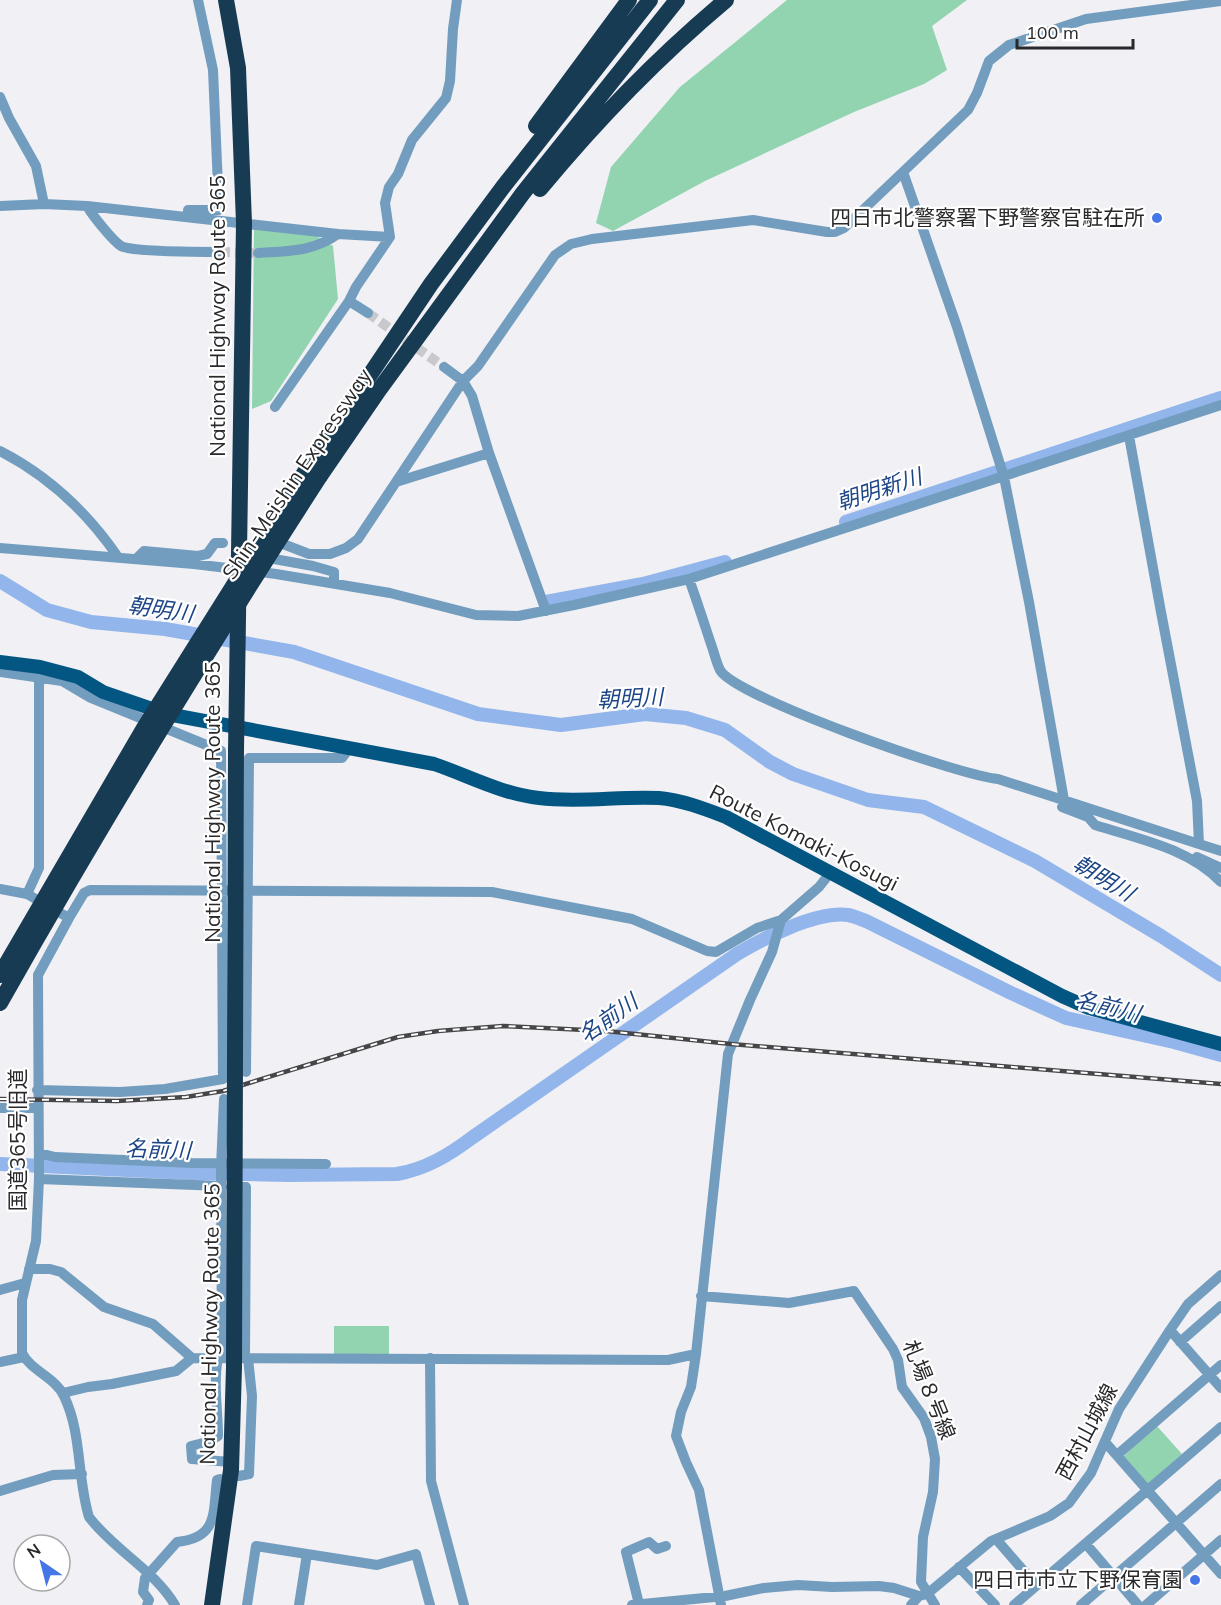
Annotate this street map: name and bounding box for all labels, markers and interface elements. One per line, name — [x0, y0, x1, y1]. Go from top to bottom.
scale bar — [1017, 12, 1132, 50]
text: 100 m — [1026, 21, 1079, 44]
street label: National Highway Route 365 — [204, 175, 230, 457]
place label: 四日市北警察署下野警察官駐在所 — [830, 204, 1145, 230]
marker: 四日市北警察署下野警察官駐在所 — [1150, 211, 1164, 225]
street label: Shin-Meishin Expressway — [216, 363, 377, 584]
water label: 朝明新川 — [833, 461, 927, 516]
water label: 朝明川 — [126, 591, 198, 628]
street label: National Highway Route 365 — [199, 661, 225, 943]
water label: 朝明川 — [596, 682, 666, 714]
street label: Route Komaki-Kosugi — [706, 778, 903, 896]
water label: 朝明川 — [1068, 849, 1141, 908]
water label: 名前川 — [1073, 984, 1145, 1028]
water label: 名前川 — [573, 986, 645, 1048]
street label: 国道365号旧道 — [4, 1069, 30, 1211]
water label: 名前川 — [125, 1134, 193, 1164]
street label: National Highway Route 365 — [194, 1183, 224, 1465]
street label: 札場８号線 — [898, 1336, 962, 1443]
street label: 西村山城線 — [1050, 1379, 1122, 1484]
north arrow — [12, 1533, 72, 1593]
text: N — [23, 1539, 44, 1562]
place label: 四日市市立下野保育園 — [973, 1566, 1183, 1592]
marker: 四日市市立下野保育園 — [1188, 1573, 1202, 1587]

